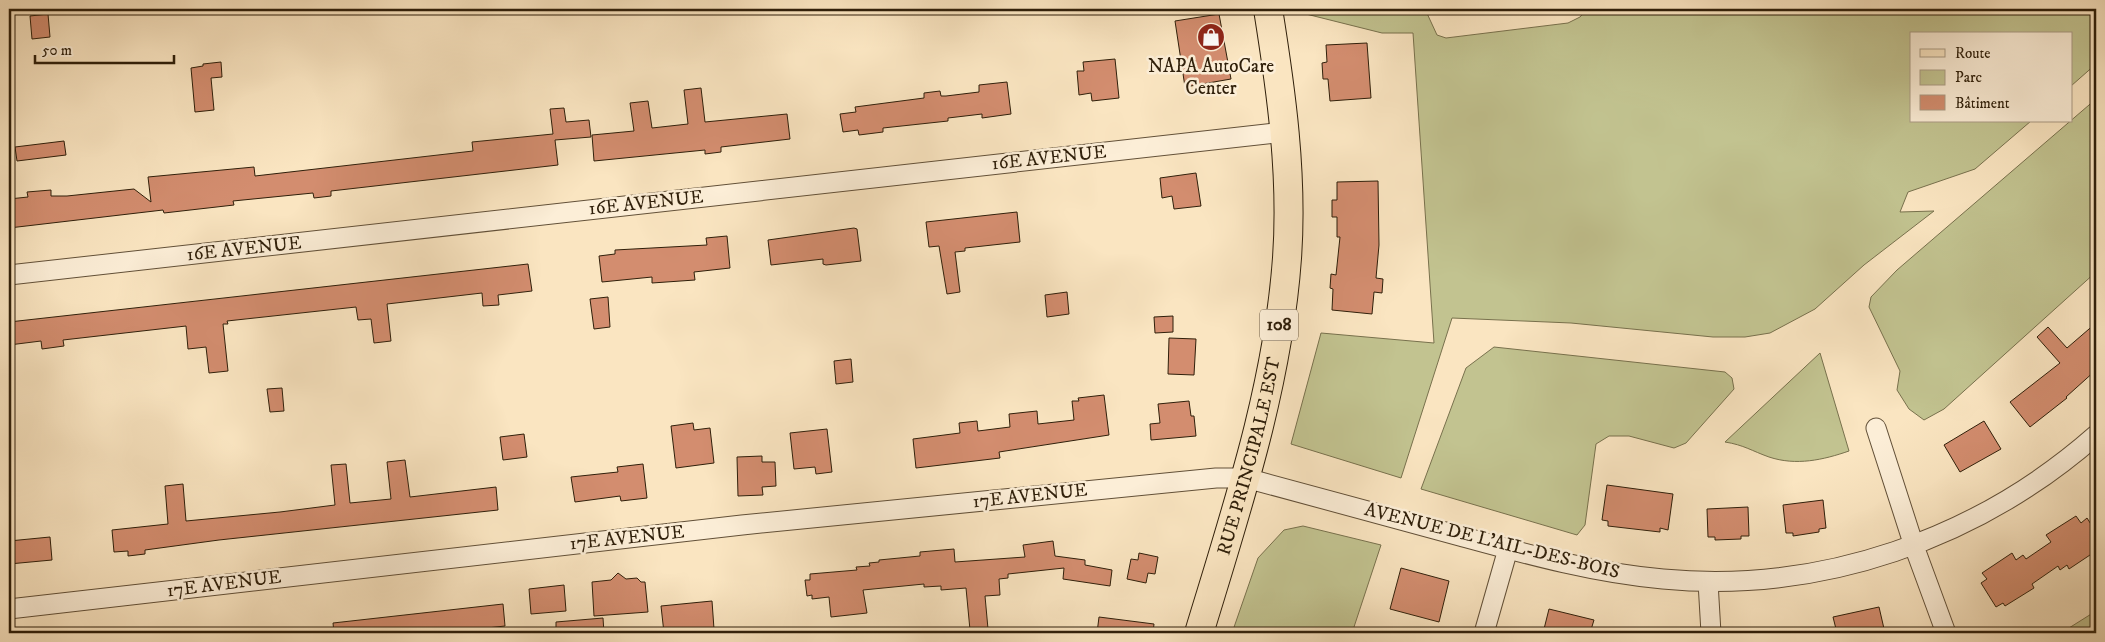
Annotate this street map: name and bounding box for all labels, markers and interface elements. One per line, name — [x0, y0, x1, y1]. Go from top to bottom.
shop icon: NAPA AutoCare Center — [1196, 22, 1226, 52]
scale bar — [35, 32, 174, 64]
legend — [1910, 32, 2072, 122]
text: 50 m — [42, 41, 72, 60]
text: Route — [1955, 44, 1990, 63]
place label: NAPA AutoCare Center — [1148, 55, 1274, 100]
text: Parc — [1955, 68, 1983, 87]
text: Bâtiment — [1955, 94, 2010, 113]
street label: 16E AVENUE — [991, 141, 1107, 175]
street label: 16E AVENUE — [588, 186, 704, 220]
street label: 16E AVENUE — [186, 232, 302, 266]
road number: 108 — [1260, 310, 1298, 340]
street label: RUE PRINCIPALE EST — [1212, 355, 1285, 558]
street label: 17E AVENUE — [971, 479, 1089, 513]
street label: AVENUE DE L'AIL-DES-BOIS — [1362, 498, 1622, 584]
street label: 17E AVENUE — [568, 521, 686, 555]
street label: 17E AVENUE — [165, 566, 283, 602]

